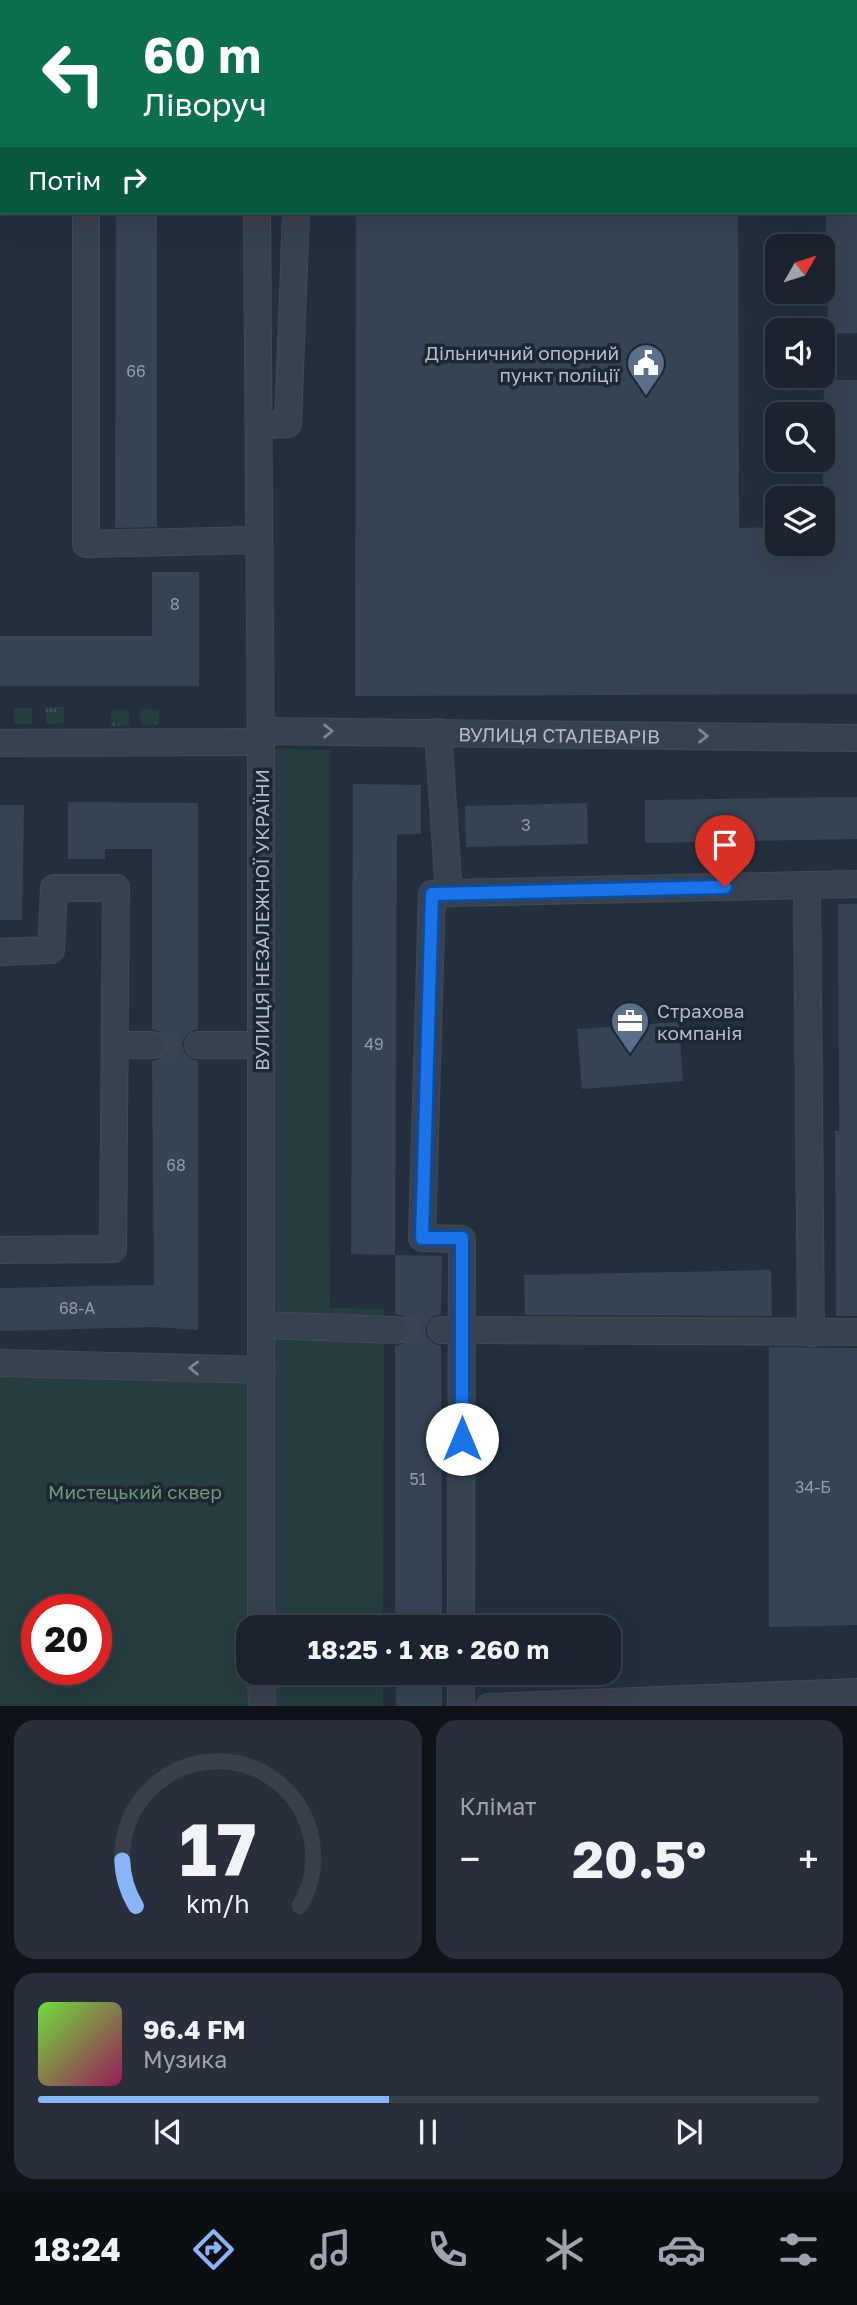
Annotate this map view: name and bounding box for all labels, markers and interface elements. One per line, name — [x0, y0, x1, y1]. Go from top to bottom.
text: 60 m — [143, 25, 261, 84]
icon: left — [28, 28, 119, 119]
text: Ліворуч — [143, 85, 267, 123]
icon: right — [115, 161, 153, 199]
text: Потім — [28, 165, 101, 196]
north arrow — [765, 234, 835, 304]
map controls — [765, 234, 835, 556]
button: sound — [765, 318, 835, 388]
place label: Дільничний опорний пункт поліції — [425, 341, 620, 386]
public building icon: Дільничний опорний пункт поліції — [625, 342, 667, 397]
house number: 66 — [126, 361, 146, 381]
button: search — [765, 402, 835, 472]
button: layers — [765, 486, 835, 556]
house number: 8 — [170, 594, 180, 614]
street label: ВУЛИЦЯ СТАЛЕВАРІВ — [458, 722, 660, 747]
one-way arrow — [324, 723, 334, 739]
one-way arrow — [698, 728, 709, 744]
street label: ВУЛИЦЯ НЕЗАЛЕЖНОЇ УКРАЇНИ — [250, 769, 273, 1071]
house number: 3 — [521, 815, 531, 835]
pin — [695, 815, 755, 887]
icon: arrive — [706, 826, 744, 864]
place label: Страхова компанія — [657, 999, 745, 1044]
office icon: Страхова компанія — [609, 1000, 651, 1055]
house number: 49 — [364, 1034, 384, 1054]
house number: 68 — [166, 1155, 186, 1175]
house number: 68-А — [59, 1298, 95, 1318]
one-way arrow — [188, 1361, 199, 1376]
position arrow — [425, 1402, 499, 1476]
house number: 51 — [409, 1469, 427, 1489]
house number: 34-Б — [795, 1477, 831, 1497]
park label: Мистецький сквер — [48, 1480, 222, 1503]
speed limit sign: 20 — [21, 1594, 112, 1685]
text: 18:25 · 1 хв · 260 m — [308, 1634, 549, 1665]
text: Клімат — [460, 1792, 536, 1820]
text: 17 — [179, 1805, 256, 1892]
text: 20.5° — [572, 1827, 706, 1889]
text: − — [460, 1836, 480, 1881]
text: + — [798, 1836, 819, 1881]
text: km/h — [186, 1887, 250, 1918]
text: 96.4 FM — [143, 2014, 246, 2045]
text: Музика — [143, 2045, 227, 2073]
icon: previous — [149, 2113, 187, 2151]
icon: pause — [409, 2113, 447, 2151]
icon: next — [670, 2113, 708, 2151]
icon: directions — [189, 2225, 238, 2274]
icon: music — [306, 2225, 355, 2274]
icon: phone — [423, 2225, 472, 2274]
icon: climate — [540, 2225, 589, 2274]
icon: car — [657, 2225, 706, 2274]
icon: filters — [774, 2225, 823, 2274]
text: 18:24 — [34, 2230, 121, 2268]

